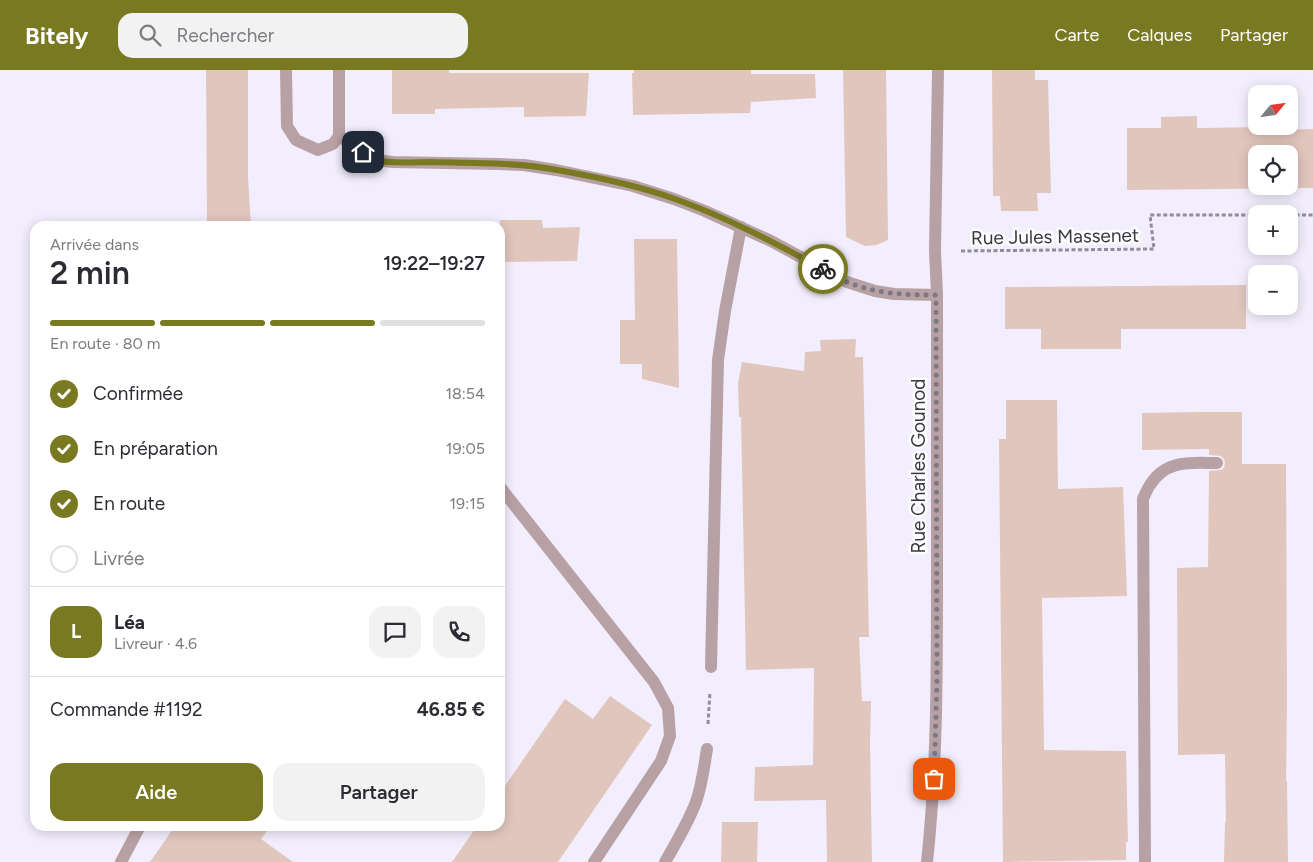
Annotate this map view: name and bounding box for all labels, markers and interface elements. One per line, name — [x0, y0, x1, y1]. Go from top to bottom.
search box — [118, 13, 468, 58]
text: Bitely — [25, 21, 88, 50]
icon: search — [136, 21, 164, 49]
text: Rechercher — [176, 24, 274, 47]
text: Carte — [1054, 24, 1099, 46]
text: Calques — [1127, 24, 1192, 46]
text: Partager — [1220, 24, 1288, 46]
north arrow — [1248, 85, 1298, 135]
map controls — [1248, 85, 1298, 315]
pin — [342, 131, 384, 173]
icon: home — [349, 138, 377, 166]
button: locate — [1248, 145, 1298, 195]
button: + — [1248, 205, 1298, 255]
street label: Rue Jules Massenet — [971, 224, 1139, 249]
text: Arrivée dans — [50, 235, 139, 254]
courier — [798, 244, 848, 294]
text: 19:22–19:27 — [383, 252, 485, 275]
text: 2 min — [50, 254, 130, 292]
icon: bike — [809, 255, 837, 283]
button: − — [1248, 265, 1298, 315]
text: En route · 80 m — [50, 334, 160, 353]
street label: Rue Charles Gounod — [907, 379, 930, 553]
icon: check — [50, 380, 78, 408]
text: Confirmée — [93, 382, 183, 405]
text: 18:54 — [445, 384, 485, 403]
icon: check — [50, 435, 78, 463]
text: En préparation — [93, 437, 218, 460]
text: 19:05 — [446, 439, 485, 458]
icon: check — [50, 490, 78, 518]
text: En route — [93, 492, 165, 515]
text: 19:15 — [449, 494, 485, 513]
text: Livrée — [93, 547, 144, 570]
button: chat — [369, 606, 421, 658]
button: phone — [433, 606, 485, 658]
text: Léa — [114, 611, 145, 634]
text: L — [71, 620, 81, 643]
text: Livreur · 4.6 — [114, 634, 197, 653]
text: Commande #1192 — [50, 698, 203, 721]
text: 46.85 € — [417, 698, 485, 721]
pin — [913, 758, 955, 800]
button: Aide — [50, 763, 263, 821]
button: Partager — [273, 763, 485, 821]
icon: bag — [920, 765, 948, 793]

